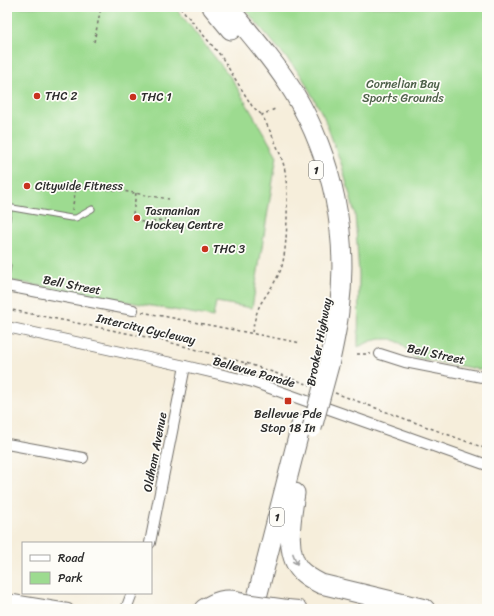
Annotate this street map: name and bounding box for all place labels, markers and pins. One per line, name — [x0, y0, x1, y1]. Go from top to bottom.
place label: THC 2 — [45, 85, 77, 107]
place label: THC 1 — [141, 86, 172, 108]
marker: THC 2 — [32, 91, 42, 101]
marker: THC 1 — [128, 92, 138, 102]
place label: Citywide Fitness — [35, 175, 123, 197]
marker: Citywide Fitness — [22, 181, 32, 191]
place label: Tasmanian Hockey Centre — [145, 200, 223, 236]
marker: Tasmanian Hockey Centre — [132, 213, 142, 223]
place label: THC 3 — [213, 238, 245, 260]
marker: THC 3 — [200, 244, 210, 254]
marker: Bellevue Pde Stop 18 In — [283, 396, 293, 406]
place label: Bellevue Pde Stop 18 In — [254, 403, 322, 439]

